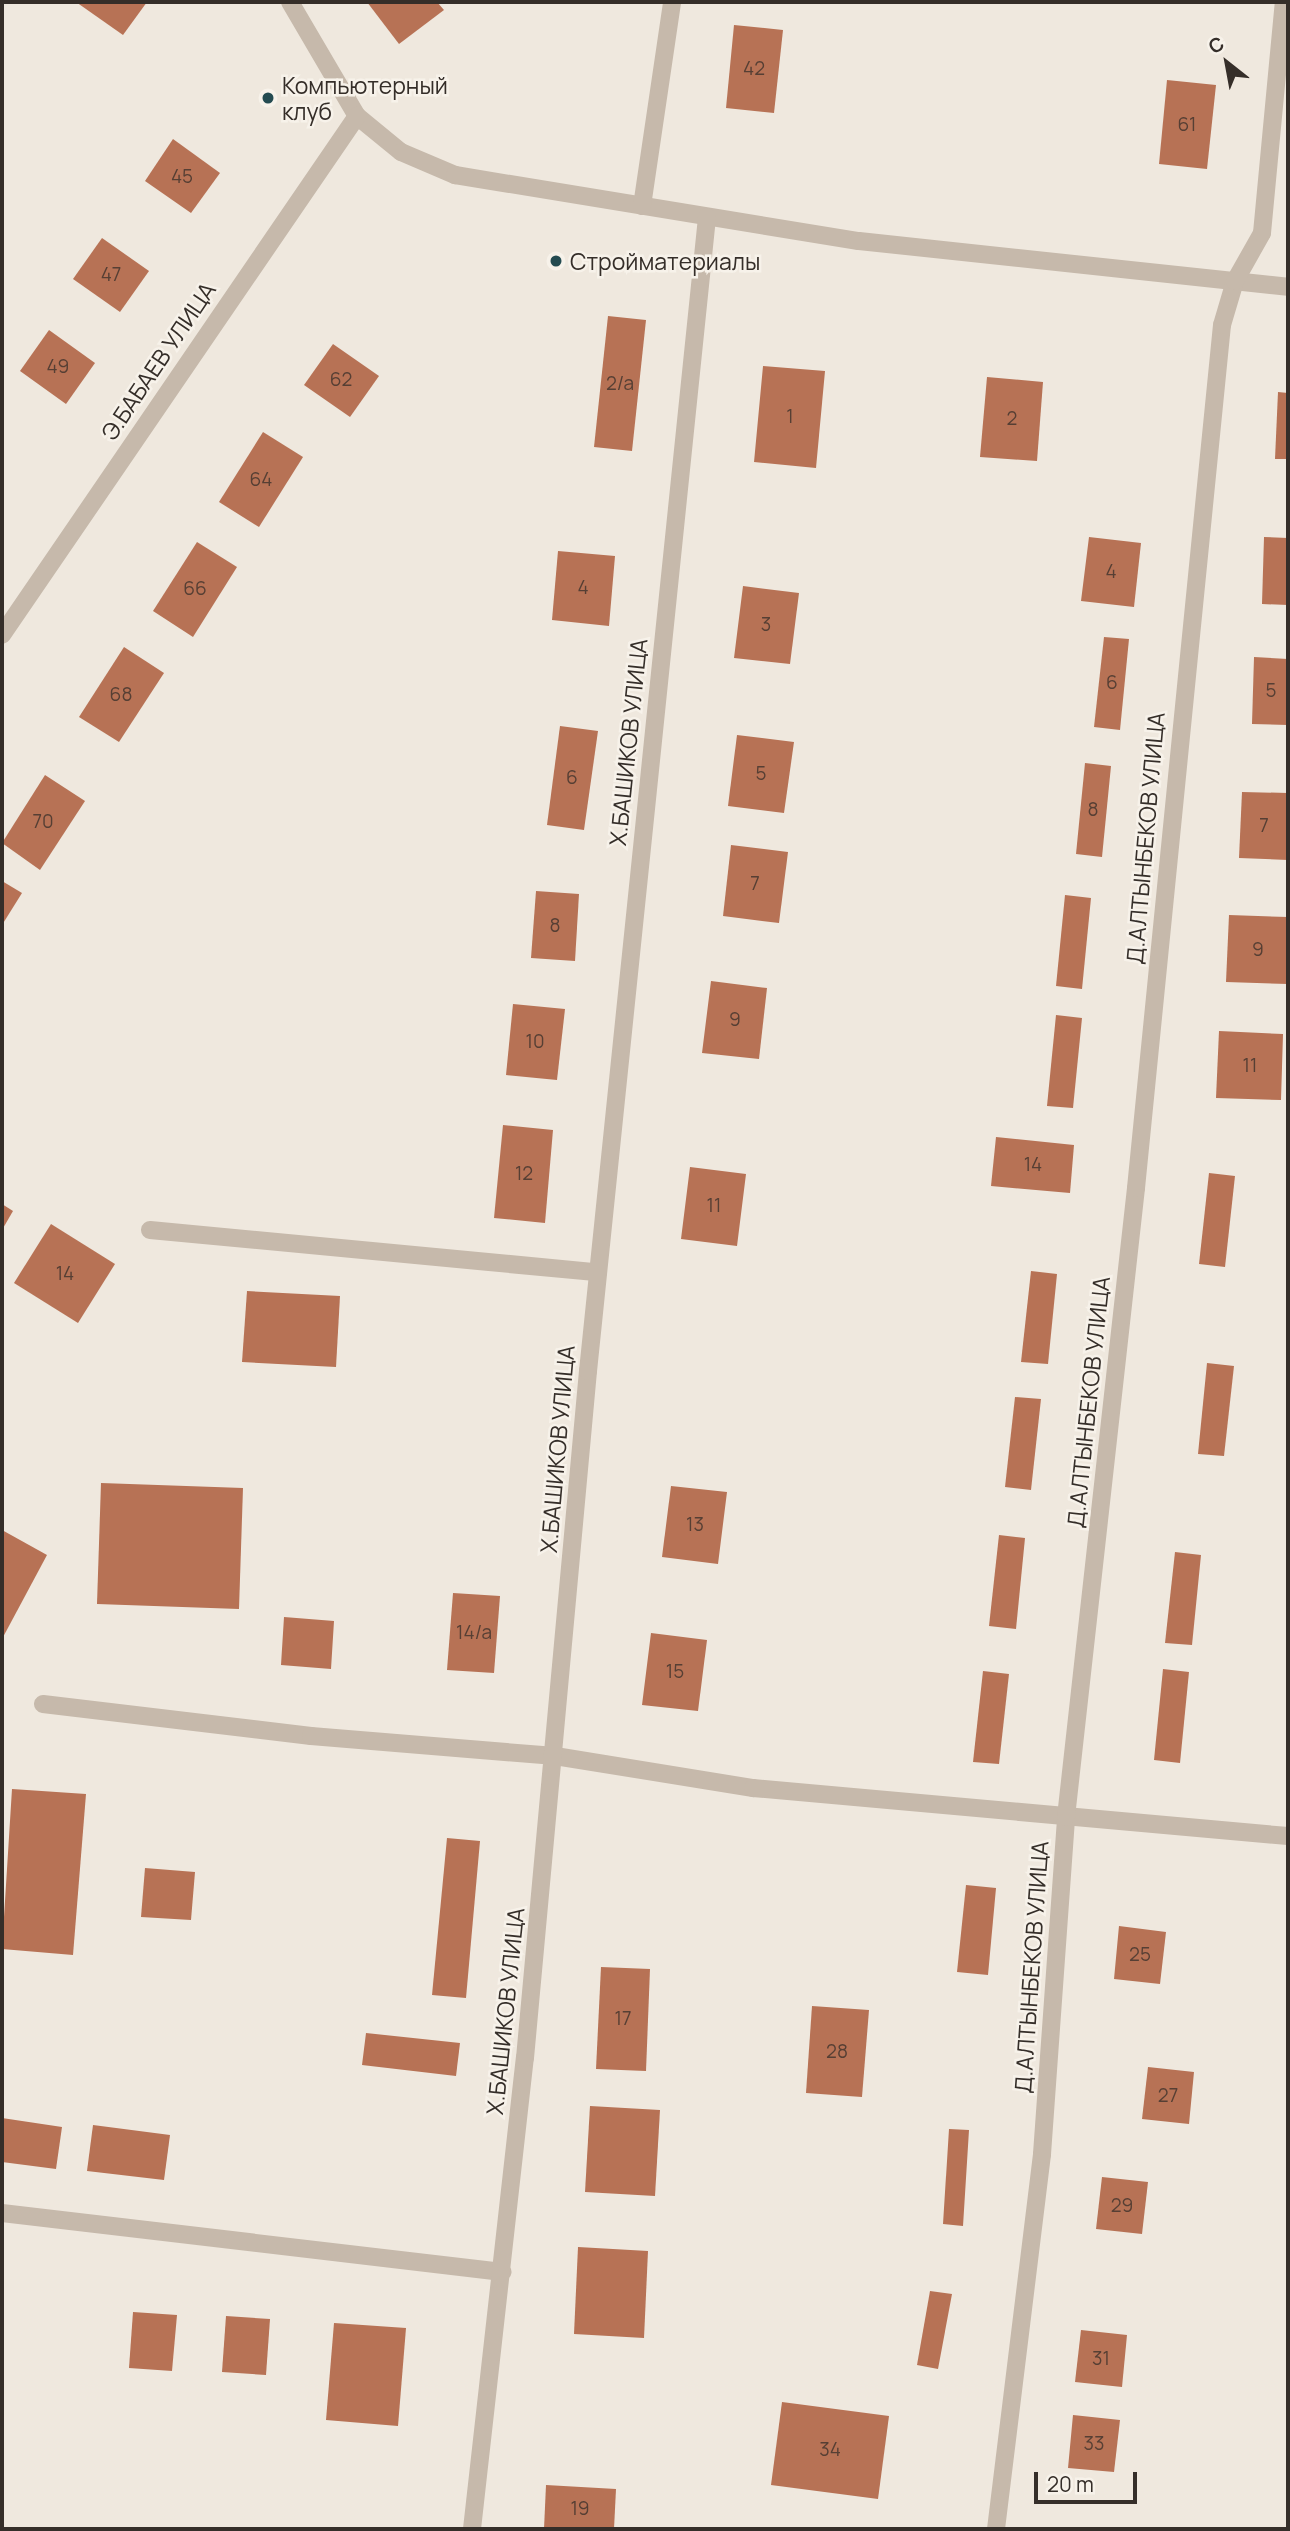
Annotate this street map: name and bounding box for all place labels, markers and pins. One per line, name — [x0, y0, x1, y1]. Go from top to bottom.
place label: Компьютерный клуб — [282, 71, 448, 125]
marker: Компьютерный клуб — [260, 90, 276, 106]
place label: Стройматериалы — [570, 247, 760, 275]
marker: Стройматериалы — [548, 253, 564, 269]

